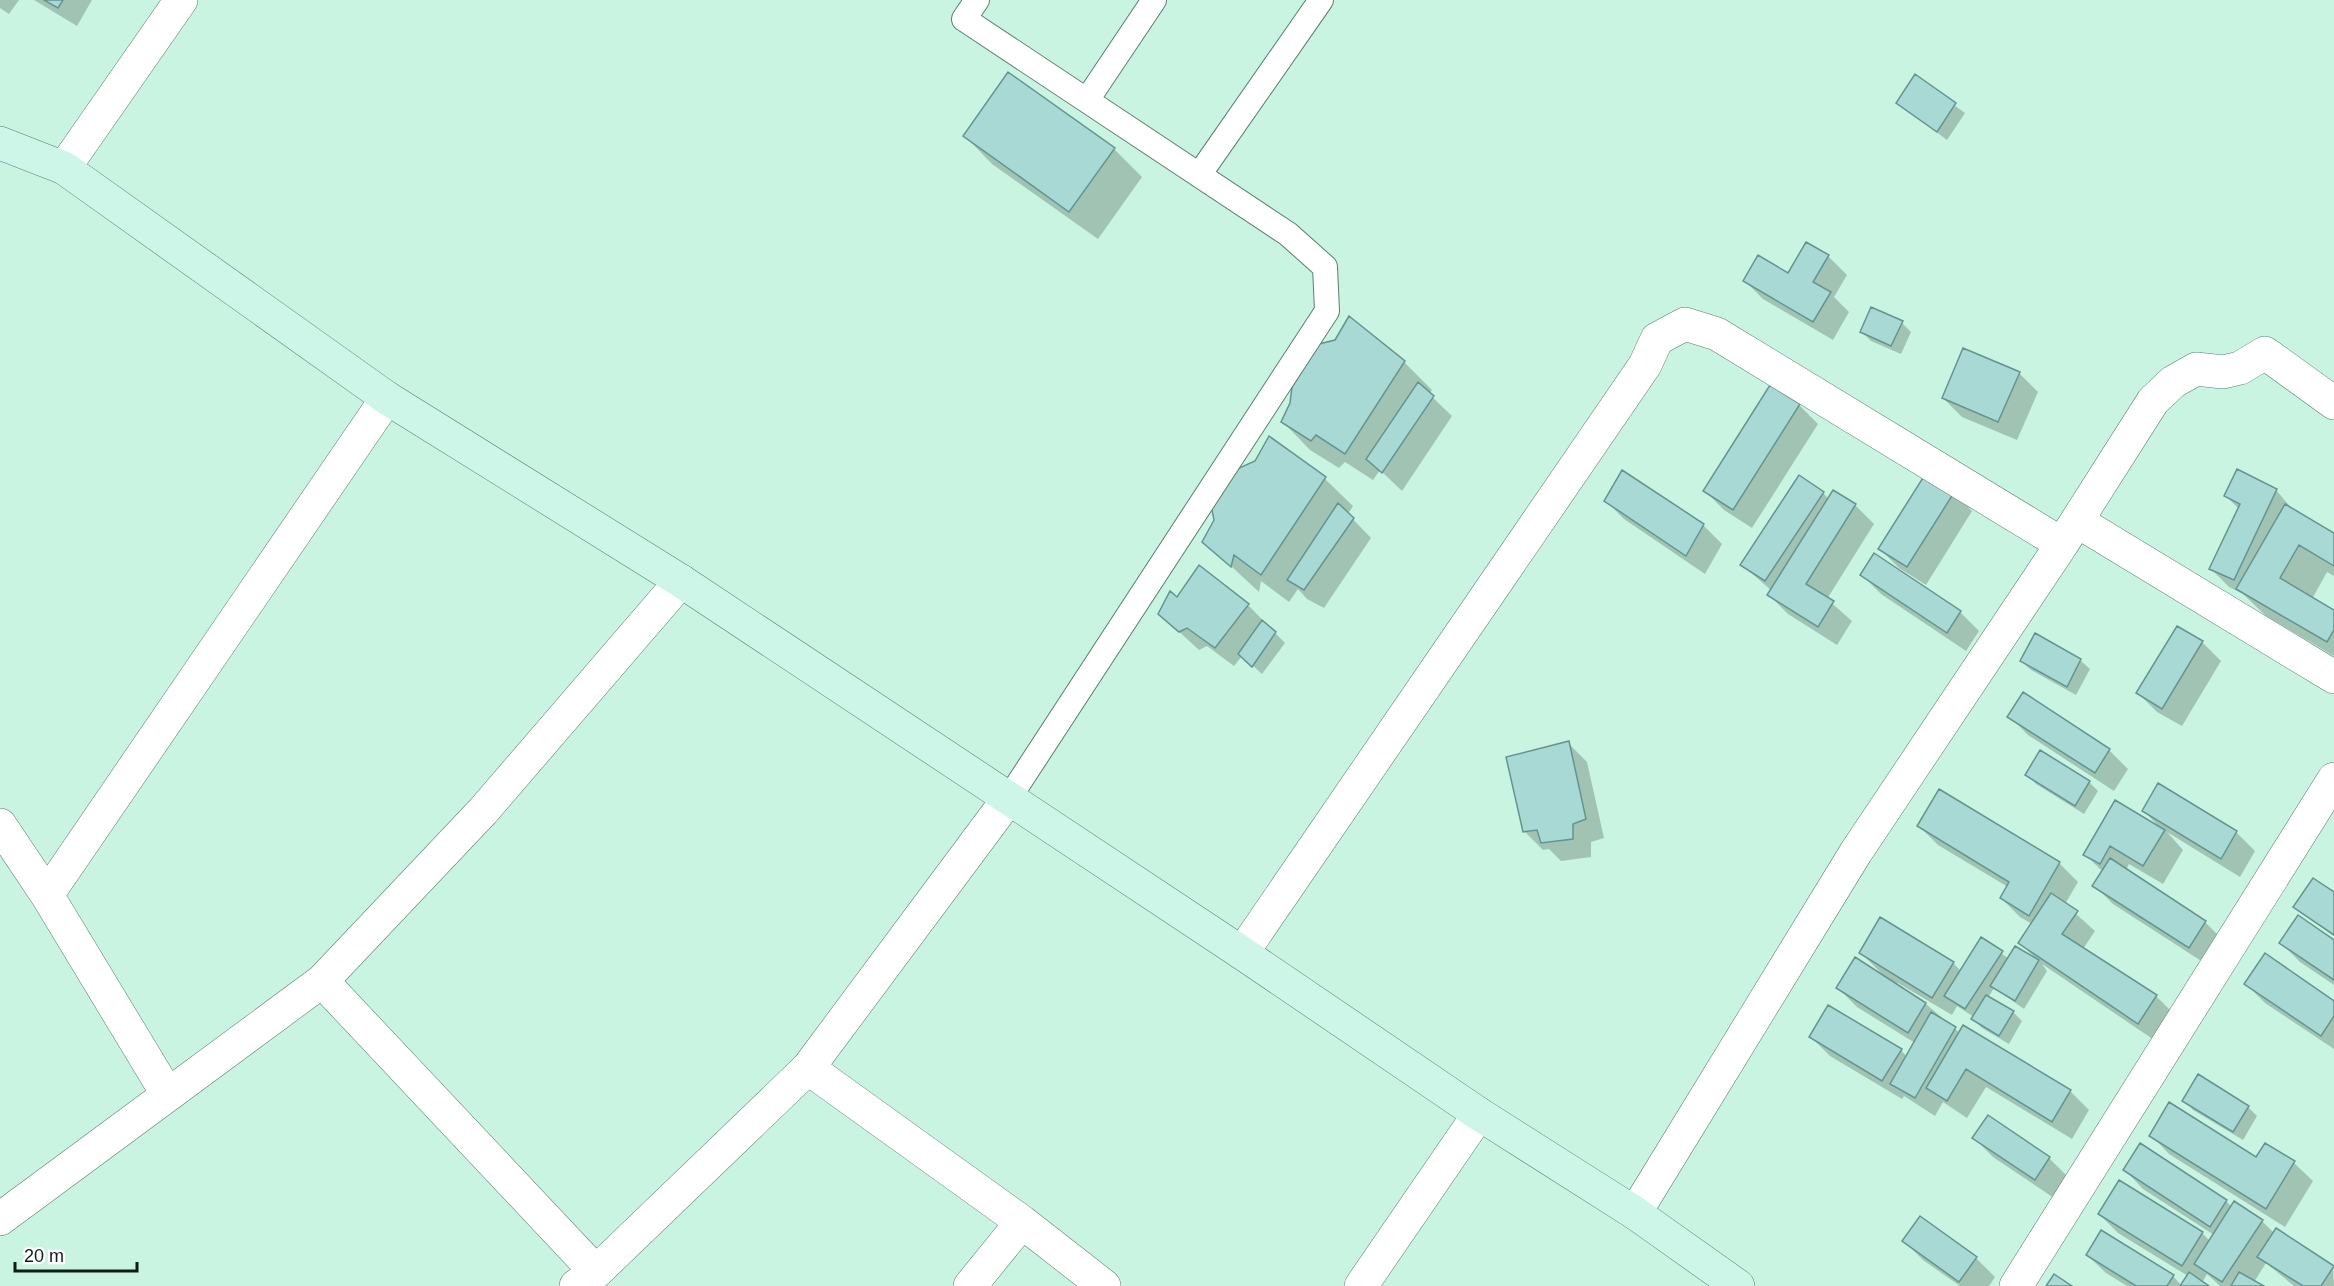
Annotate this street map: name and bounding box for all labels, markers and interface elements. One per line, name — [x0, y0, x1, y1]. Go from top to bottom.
scale bar — [15, 1235, 136, 1273]
text: 20 m — [24, 1246, 64, 1266]

